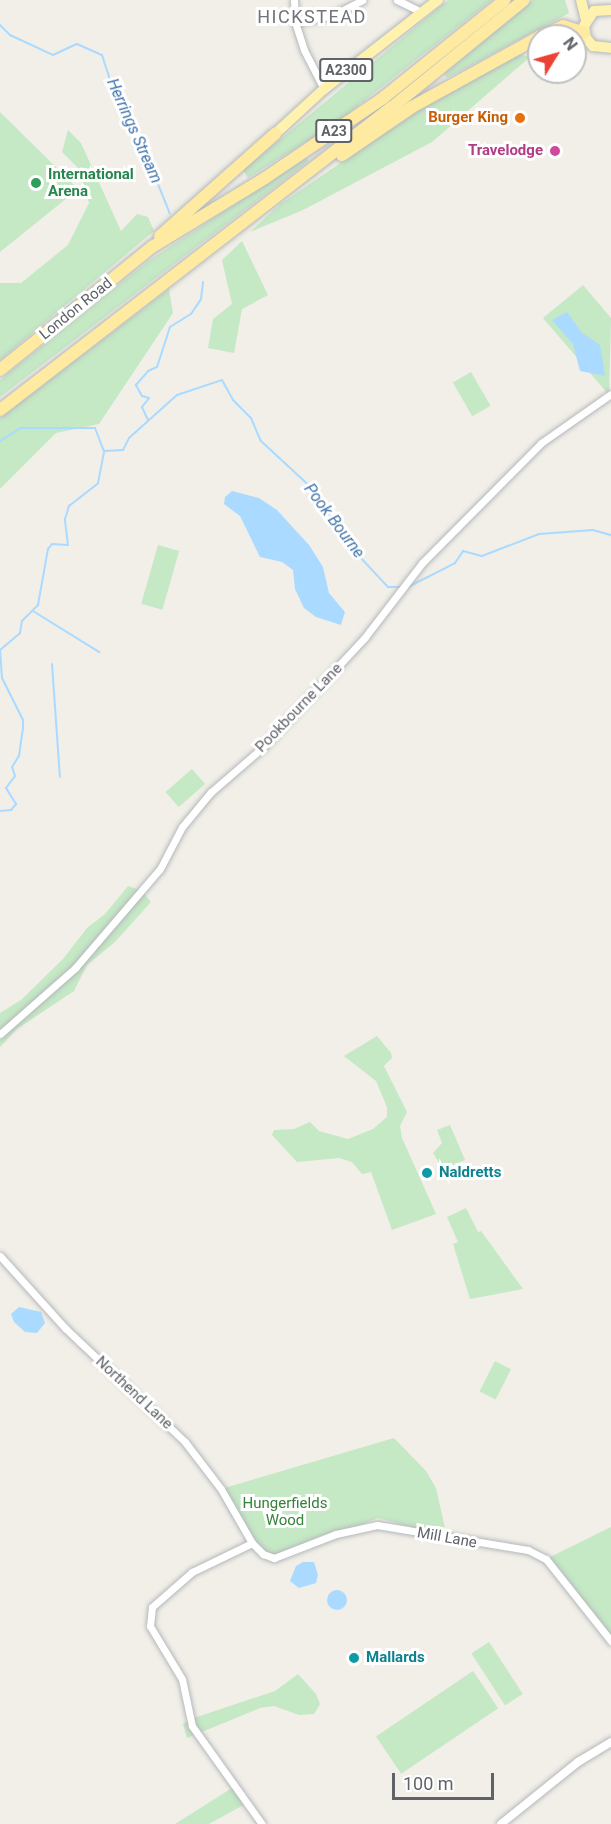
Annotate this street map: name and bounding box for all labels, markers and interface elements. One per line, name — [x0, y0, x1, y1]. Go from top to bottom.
district label: HICKSTEAD — [257, 6, 367, 28]
north arrow — [527, 24, 587, 84]
text: N — [559, 34, 581, 54]
road number: A2300 — [319, 59, 373, 81]
water label: Herrings Stream — [102, 76, 166, 186]
place label: Burger King — [428, 109, 508, 127]
marker: Burger King — [513, 111, 527, 125]
road number: A23 — [314, 120, 354, 142]
place label: Travelodge — [468, 142, 543, 160]
marker: Travelodge — [548, 144, 562, 158]
place label: International Arena — [48, 165, 134, 200]
marker: International Arena — [29, 176, 43, 190]
street label: London Road — [36, 274, 116, 344]
water label: Pook Bourne — [300, 480, 368, 562]
street label: Pookbourne Lane — [252, 660, 346, 756]
place label: Naldretts — [439, 1164, 501, 1182]
marker: Naldretts — [420, 1166, 434, 1180]
street label: Northend Lane — [92, 1353, 176, 1433]
park label: Hungerfields Wood — [243, 1494, 327, 1529]
street label: Mill Lane — [416, 1524, 478, 1552]
place label: Mallards — [366, 1649, 425, 1667]
marker: Mallards — [347, 1651, 361, 1665]
scale bar — [395, 1761, 497, 1799]
text: 100 m — [403, 1773, 454, 1794]

